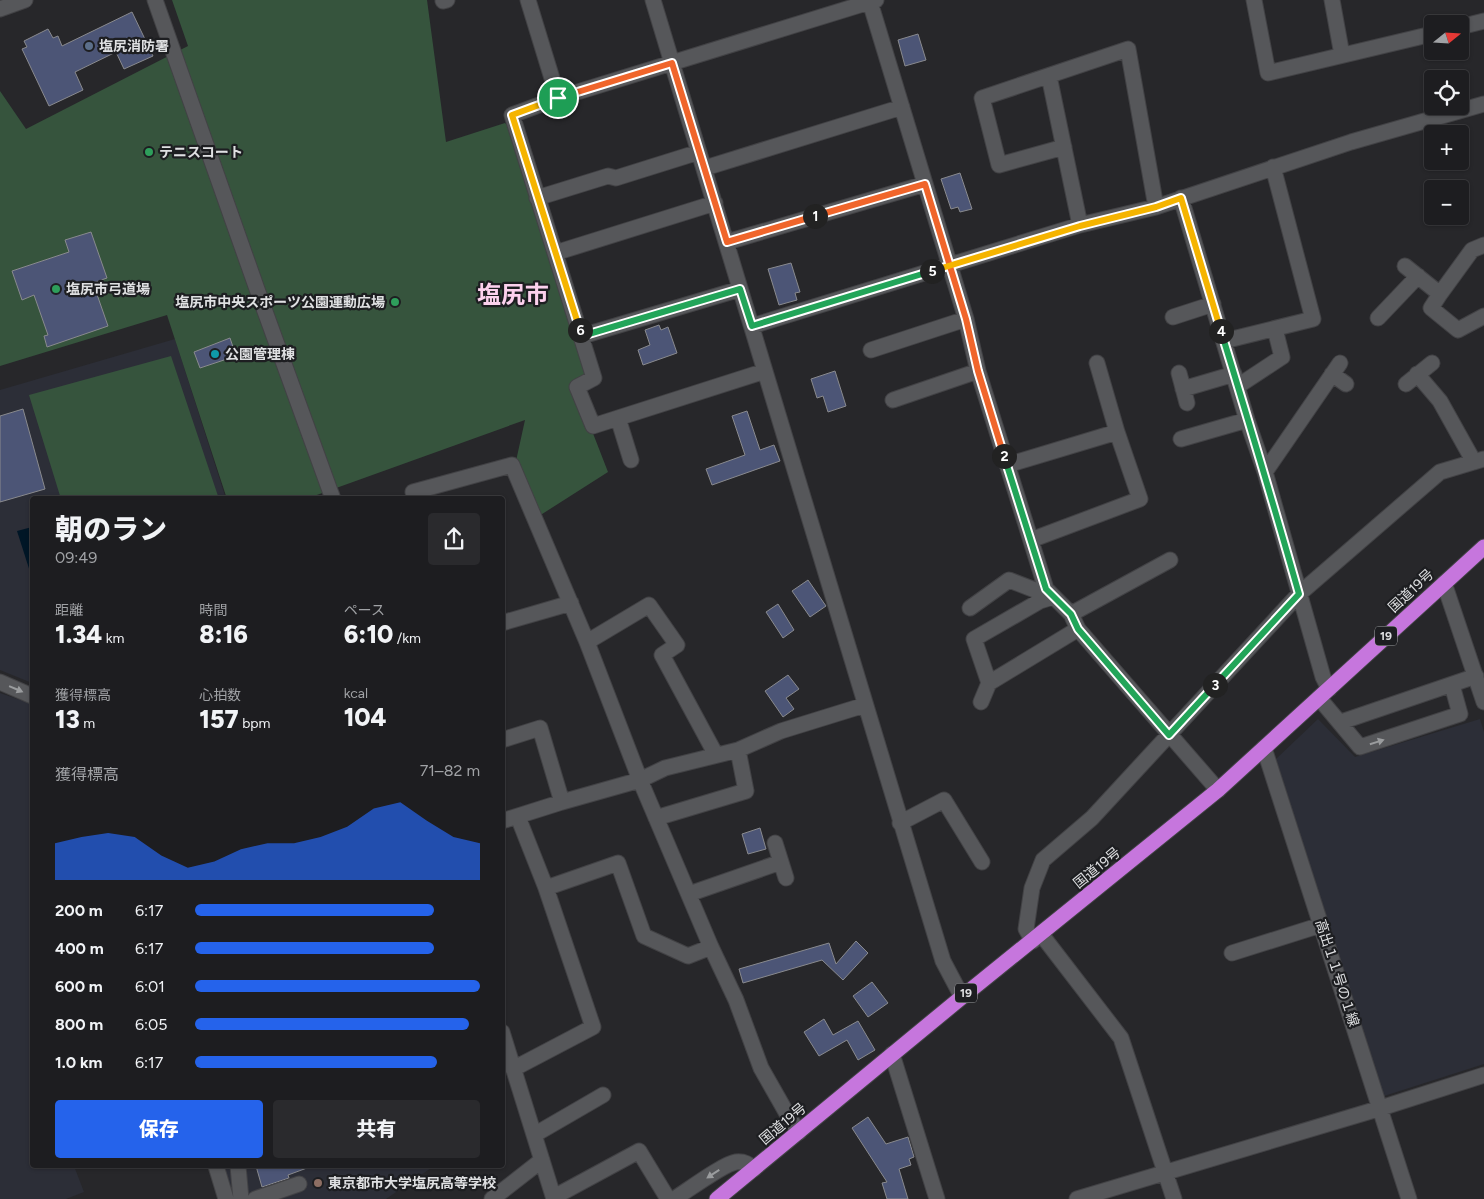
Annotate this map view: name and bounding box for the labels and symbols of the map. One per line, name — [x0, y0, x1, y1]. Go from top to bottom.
north arrow — [1424, 15, 1469, 60]
place label: 塩尻消防署 — [99, 38, 169, 55]
marker: 塩尻消防署 — [83, 40, 95, 52]
pin — [537, 77, 579, 119]
place label: テニスコート — [159, 144, 243, 161]
marker: テニスコート — [143, 146, 155, 158]
pin: 1 — [802, 204, 828, 228]
pin: 5 — [920, 258, 944, 284]
district label: 塩尻市 — [477, 280, 549, 309]
place label: 塩尻市弓道場 — [66, 281, 150, 298]
marker: 塩尻市弓道場 — [50, 283, 62, 295]
place label: 塩尻市中央スポーツ公園運動広場 — [175, 294, 385, 311]
marker: 塩尻市中央スポーツ公園運動広場 — [389, 296, 401, 308]
pin: 6 — [568, 318, 592, 342]
pin: 4 — [1208, 318, 1234, 344]
place label: 公園管理棟 — [225, 346, 295, 363]
marker: 公園管理棟 — [209, 348, 221, 360]
pin: 2 — [992, 444, 1016, 468]
street label: 国道19号 — [1385, 566, 1437, 616]
road number: 19 — [1375, 626, 1397, 646]
pin: 3 — [1202, 672, 1228, 698]
one-way arrow — [9, 685, 23, 693]
one-way arrow — [1370, 737, 1385, 745]
street label: 国道19号 — [1070, 844, 1124, 892]
street label: 高出１１号の１線 — [1312, 917, 1362, 1029]
road number: 19 — [955, 984, 977, 1002]
street label: 国道19号 — [756, 1100, 810, 1148]
one-way arrow — [706, 1169, 720, 1179]
place label: 東京都市大学塩尻高等学校 — [328, 1175, 496, 1192]
marker: 東京都市大学塩尻高等学校 — [312, 1177, 324, 1189]

